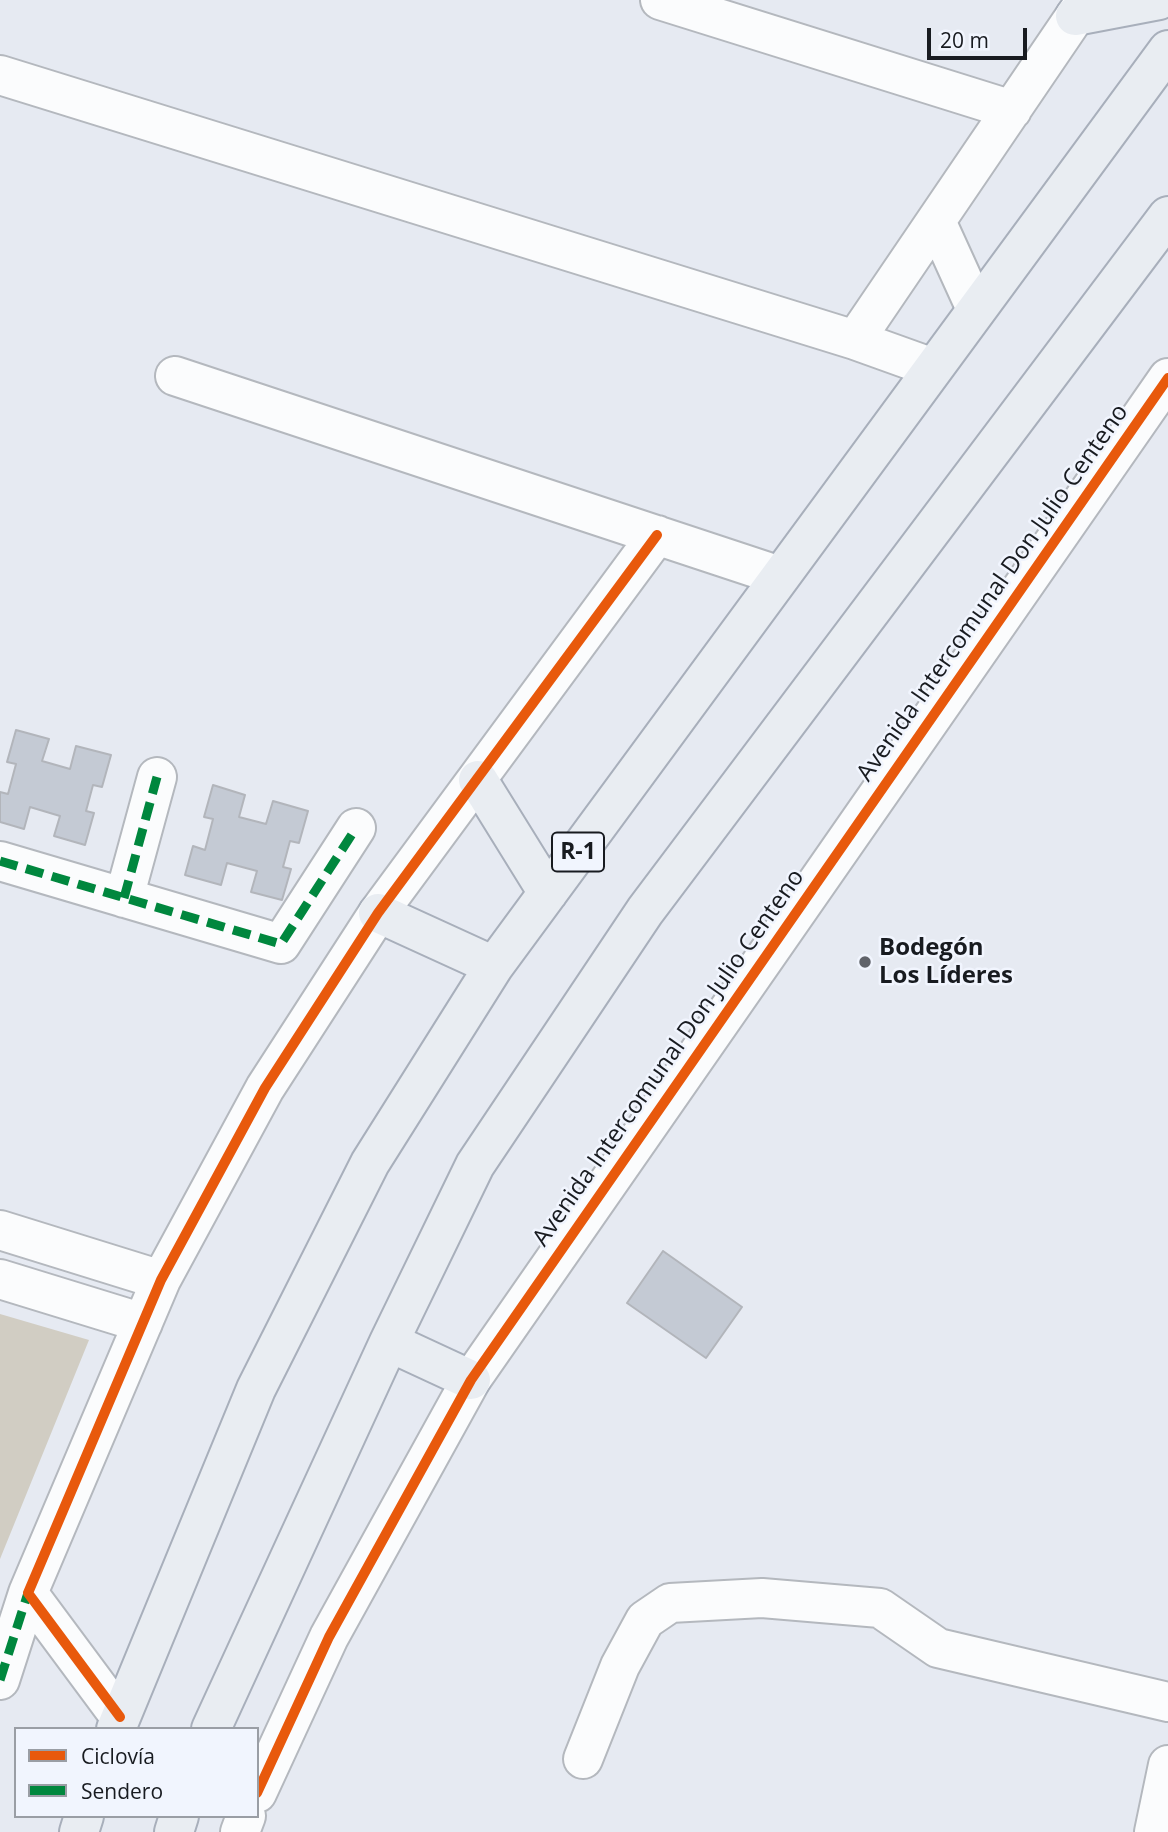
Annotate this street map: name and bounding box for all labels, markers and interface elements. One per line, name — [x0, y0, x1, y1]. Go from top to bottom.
scale bar — [930, 14, 1030, 58]
text: 20 m — [940, 26, 989, 54]
street label: Avenida Intercomunal Don Julio Centeno — [851, 399, 1135, 787]
road number: R-1 — [552, 832, 604, 872]
street label: Avenida Intercomunal Don Julio Centeno — [527, 864, 811, 1252]
place label: Bodegón Los Líderes — [879, 934, 1013, 990]
marker: Bodegón Los Líderes — [857, 954, 873, 970]
legend — [14, 1727, 259, 1818]
text: Ciclovía — [81, 1742, 155, 1770]
text: Sendero — [81, 1777, 163, 1805]

